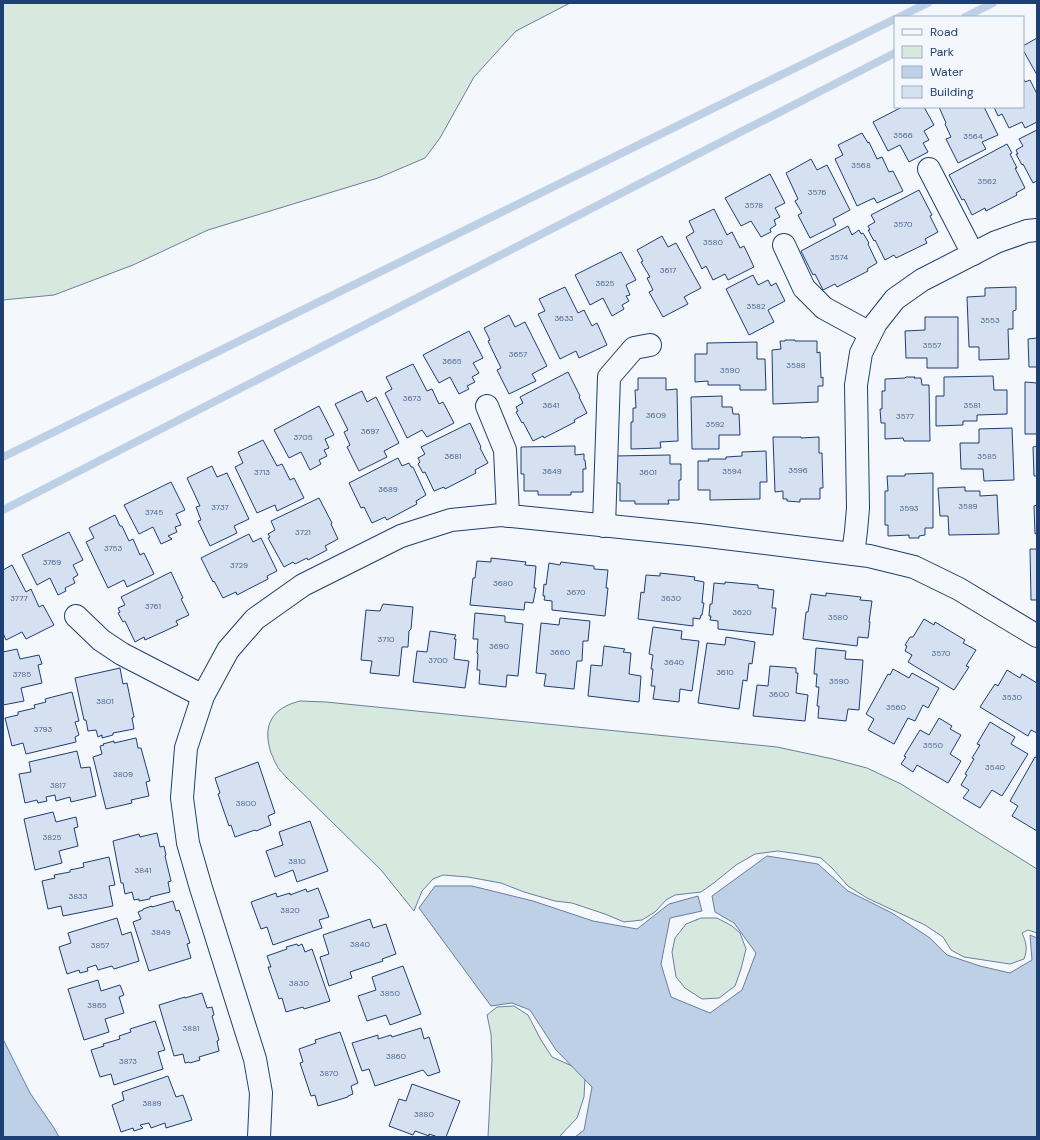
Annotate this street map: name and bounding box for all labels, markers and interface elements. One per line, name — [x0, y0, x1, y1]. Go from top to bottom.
legend — [894, 16, 1024, 108]
text: Road — [930, 24, 958, 40]
text: Park — [930, 44, 954, 60]
text: Water — [930, 64, 964, 80]
text: Building — [930, 84, 974, 100]
house number: 3566 — [893, 130, 913, 140]
house number: 3564 — [963, 131, 983, 141]
house number: 3568 — [851, 160, 871, 170]
house number: 3562 — [977, 176, 997, 186]
house number: 3576 — [808, 187, 826, 197]
house number: 3578 — [745, 200, 763, 210]
house number: 3570 — [893, 219, 913, 229]
house number: 3580 — [703, 237, 723, 247]
house number: 3574 — [830, 252, 848, 262]
house number: 3617 — [660, 265, 676, 275]
house number: 3625 — [595, 278, 615, 288]
house number: 3582 — [747, 301, 766, 311]
house number: 3633 — [554, 313, 574, 323]
house number: 3553 — [980, 315, 1000, 325]
house number: 3557 — [923, 340, 941, 350]
house number: 3657 — [509, 349, 527, 359]
house number: 3665 — [442, 356, 462, 366]
house number: 3588 — [786, 360, 806, 370]
house number: 3590 — [720, 365, 740, 375]
house number: 3673 — [403, 393, 421, 403]
house number: 3641 — [542, 400, 560, 410]
house number: 3581 — [964, 400, 980, 410]
house number: 3609 — [646, 410, 666, 420]
house number: 3577 — [896, 411, 914, 421]
house number: 3592 — [706, 419, 725, 429]
house number: 3697 — [361, 426, 379, 436]
house number: 3705 — [293, 432, 313, 442]
house number: 3681 — [445, 451, 461, 461]
house number: 3585 — [977, 451, 997, 461]
house number: 3596 — [788, 465, 808, 475]
house number: 3649 — [542, 466, 562, 476]
house number: 3594 — [722, 466, 742, 476]
house number: 3713 — [254, 467, 270, 477]
house number: 3601 — [639, 467, 657, 477]
house number: 3689 — [378, 484, 398, 494]
house number: 3589 — [958, 501, 978, 511]
house number: 3737 — [211, 502, 229, 512]
house number: 3593 — [900, 503, 919, 513]
house number: 3745 — [145, 507, 163, 517]
house number: 3721 — [295, 527, 311, 537]
house number: 3753 — [104, 543, 122, 553]
house number: 3769 — [43, 557, 61, 567]
house number: 3729 — [230, 560, 248, 570]
house number: 3680 — [493, 578, 514, 588]
house number: 3670 — [566, 587, 586, 597]
house number: 3777 — [10, 593, 28, 603]
house number: 3630 — [661, 593, 682, 603]
house number: 3761 — [145, 601, 161, 611]
house number: 3620 — [732, 607, 752, 617]
house number: 3580 — [828, 612, 848, 622]
house number: 3710 — [378, 634, 395, 644]
house number: 3690 — [489, 641, 510, 651]
house number: 3660 — [550, 647, 571, 657]
house number: 3570 — [931, 648, 951, 658]
house number: 3700 — [428, 655, 448, 665]
house number: 3640 — [664, 657, 685, 667]
house number: 3610 — [716, 667, 734, 677]
house number: 3785 — [13, 669, 31, 679]
house number: 3590 — [829, 676, 849, 686]
house number: 3600 — [769, 689, 790, 699]
house number: 3530 — [1002, 692, 1022, 702]
house number: 3801 — [96, 696, 114, 706]
house number: 3560 — [886, 702, 907, 712]
house number: 3793 — [34, 724, 52, 734]
house number: 3550 — [923, 740, 944, 750]
house number: 3540 — [985, 762, 1005, 772]
house number: 3809 — [113, 769, 133, 779]
house number: 3817 — [50, 780, 66, 790]
house number: 3800 — [236, 798, 257, 808]
house number: 3825 — [43, 832, 62, 842]
house number: 3810 — [288, 856, 306, 866]
house number: 3841 — [135, 865, 151, 875]
house number: 3833 — [68, 891, 88, 901]
house number: 3820 — [280, 905, 300, 915]
house number: 3849 — [151, 927, 171, 937]
house number: 3840 — [350, 939, 370, 949]
house number: 3857 — [91, 940, 109, 950]
house number: 3830 — [289, 978, 309, 988]
house number: 3850 — [380, 988, 400, 998]
house number: 3865 — [87, 1000, 107, 1010]
house number: 3881 — [183, 1023, 199, 1033]
house number: 3860 — [386, 1051, 407, 1061]
house number: 3873 — [119, 1056, 137, 1066]
house number: 3870 — [319, 1068, 339, 1078]
house number: 3889 — [142, 1098, 162, 1108]
house number: 3880 — [414, 1109, 434, 1119]

